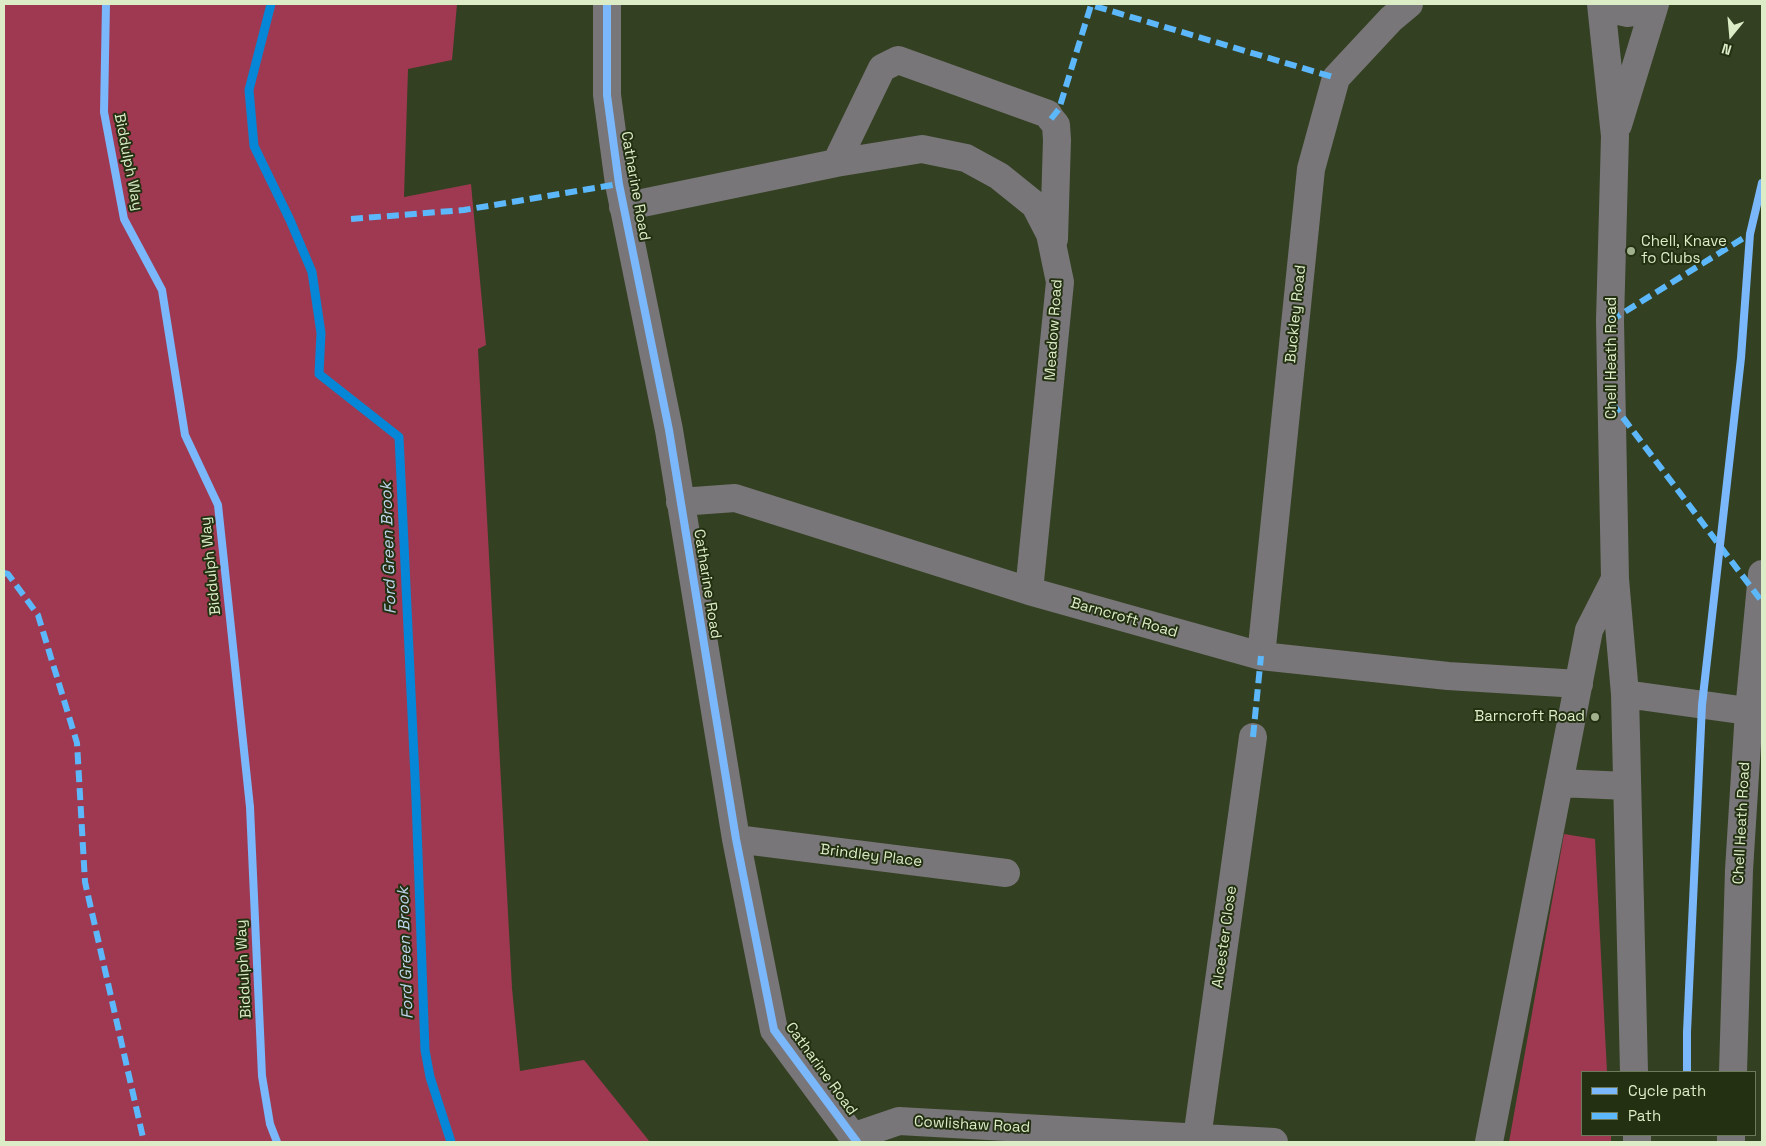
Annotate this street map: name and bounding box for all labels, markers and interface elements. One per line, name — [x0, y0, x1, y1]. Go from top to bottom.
north arrow — [1706, 10, 1756, 60]
text: N — [1720, 39, 1734, 59]
street label: Biddulph Way — [110, 112, 146, 212]
street label: Catharine Road — [617, 130, 653, 242]
place label: Chell, Knave fo Clubs — [1641, 233, 1727, 268]
marker: Chell, Knave fo Clubs — [1625, 245, 1637, 257]
street label: Buckley Road — [1282, 264, 1310, 364]
street label: Meadow Road — [1041, 279, 1067, 381]
street label: Chell Heath Road — [1603, 297, 1621, 419]
water label: Ford Green Brook — [377, 481, 401, 615]
street label: Biddulph Way — [197, 516, 225, 616]
street label: Catharine Road — [689, 528, 725, 640]
street label: Barncroft Road — [1068, 594, 1180, 642]
place label: Barncroft Road — [1474, 708, 1585, 726]
marker: Barncroft Road — [1589, 711, 1601, 723]
street label: Chell Heath Road — [1730, 761, 1754, 885]
street label: Brindley Place — [819, 841, 923, 871]
street label: Alcester Close — [1209, 885, 1241, 989]
water label: Ford Green Brook — [394, 886, 418, 1020]
street label: Biddulph Way — [232, 919, 256, 1019]
street label: Catharine Road — [781, 1019, 861, 1119]
legend — [1581, 1071, 1756, 1136]
text: Cycle path — [1628, 1081, 1706, 1100]
text: Path — [1628, 1106, 1661, 1125]
street label: Cowlishaw Road — [913, 1113, 1031, 1137]

